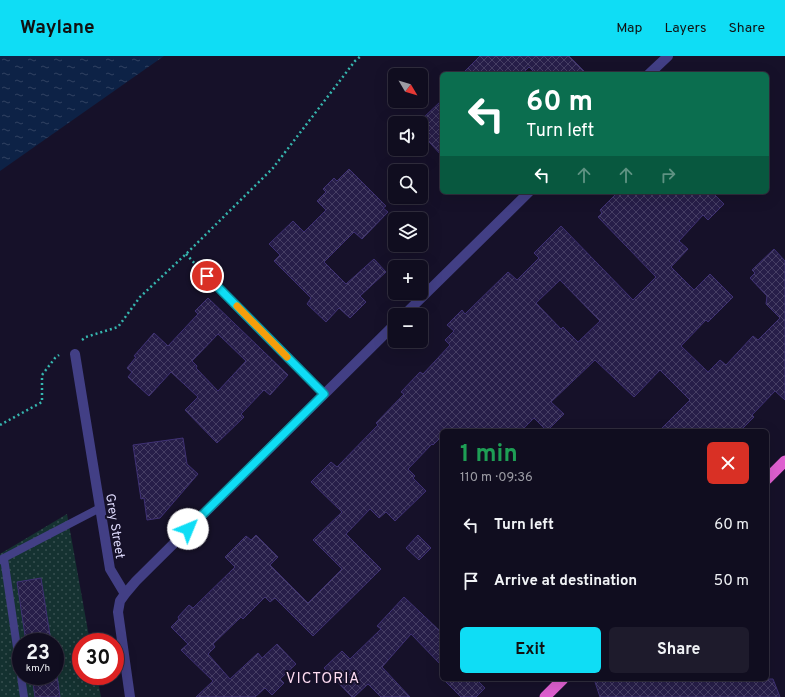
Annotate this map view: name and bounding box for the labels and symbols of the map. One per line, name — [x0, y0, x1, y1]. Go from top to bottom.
north arrow — [388, 68, 428, 108]
pin — [190, 259, 224, 293]
street label: Grey Street — [101, 492, 127, 560]
position arrow — [167, 508, 209, 550]
speed limit sign: 30 — [72, 633, 124, 685]
district label: VICTORIA — [286, 670, 360, 689]

